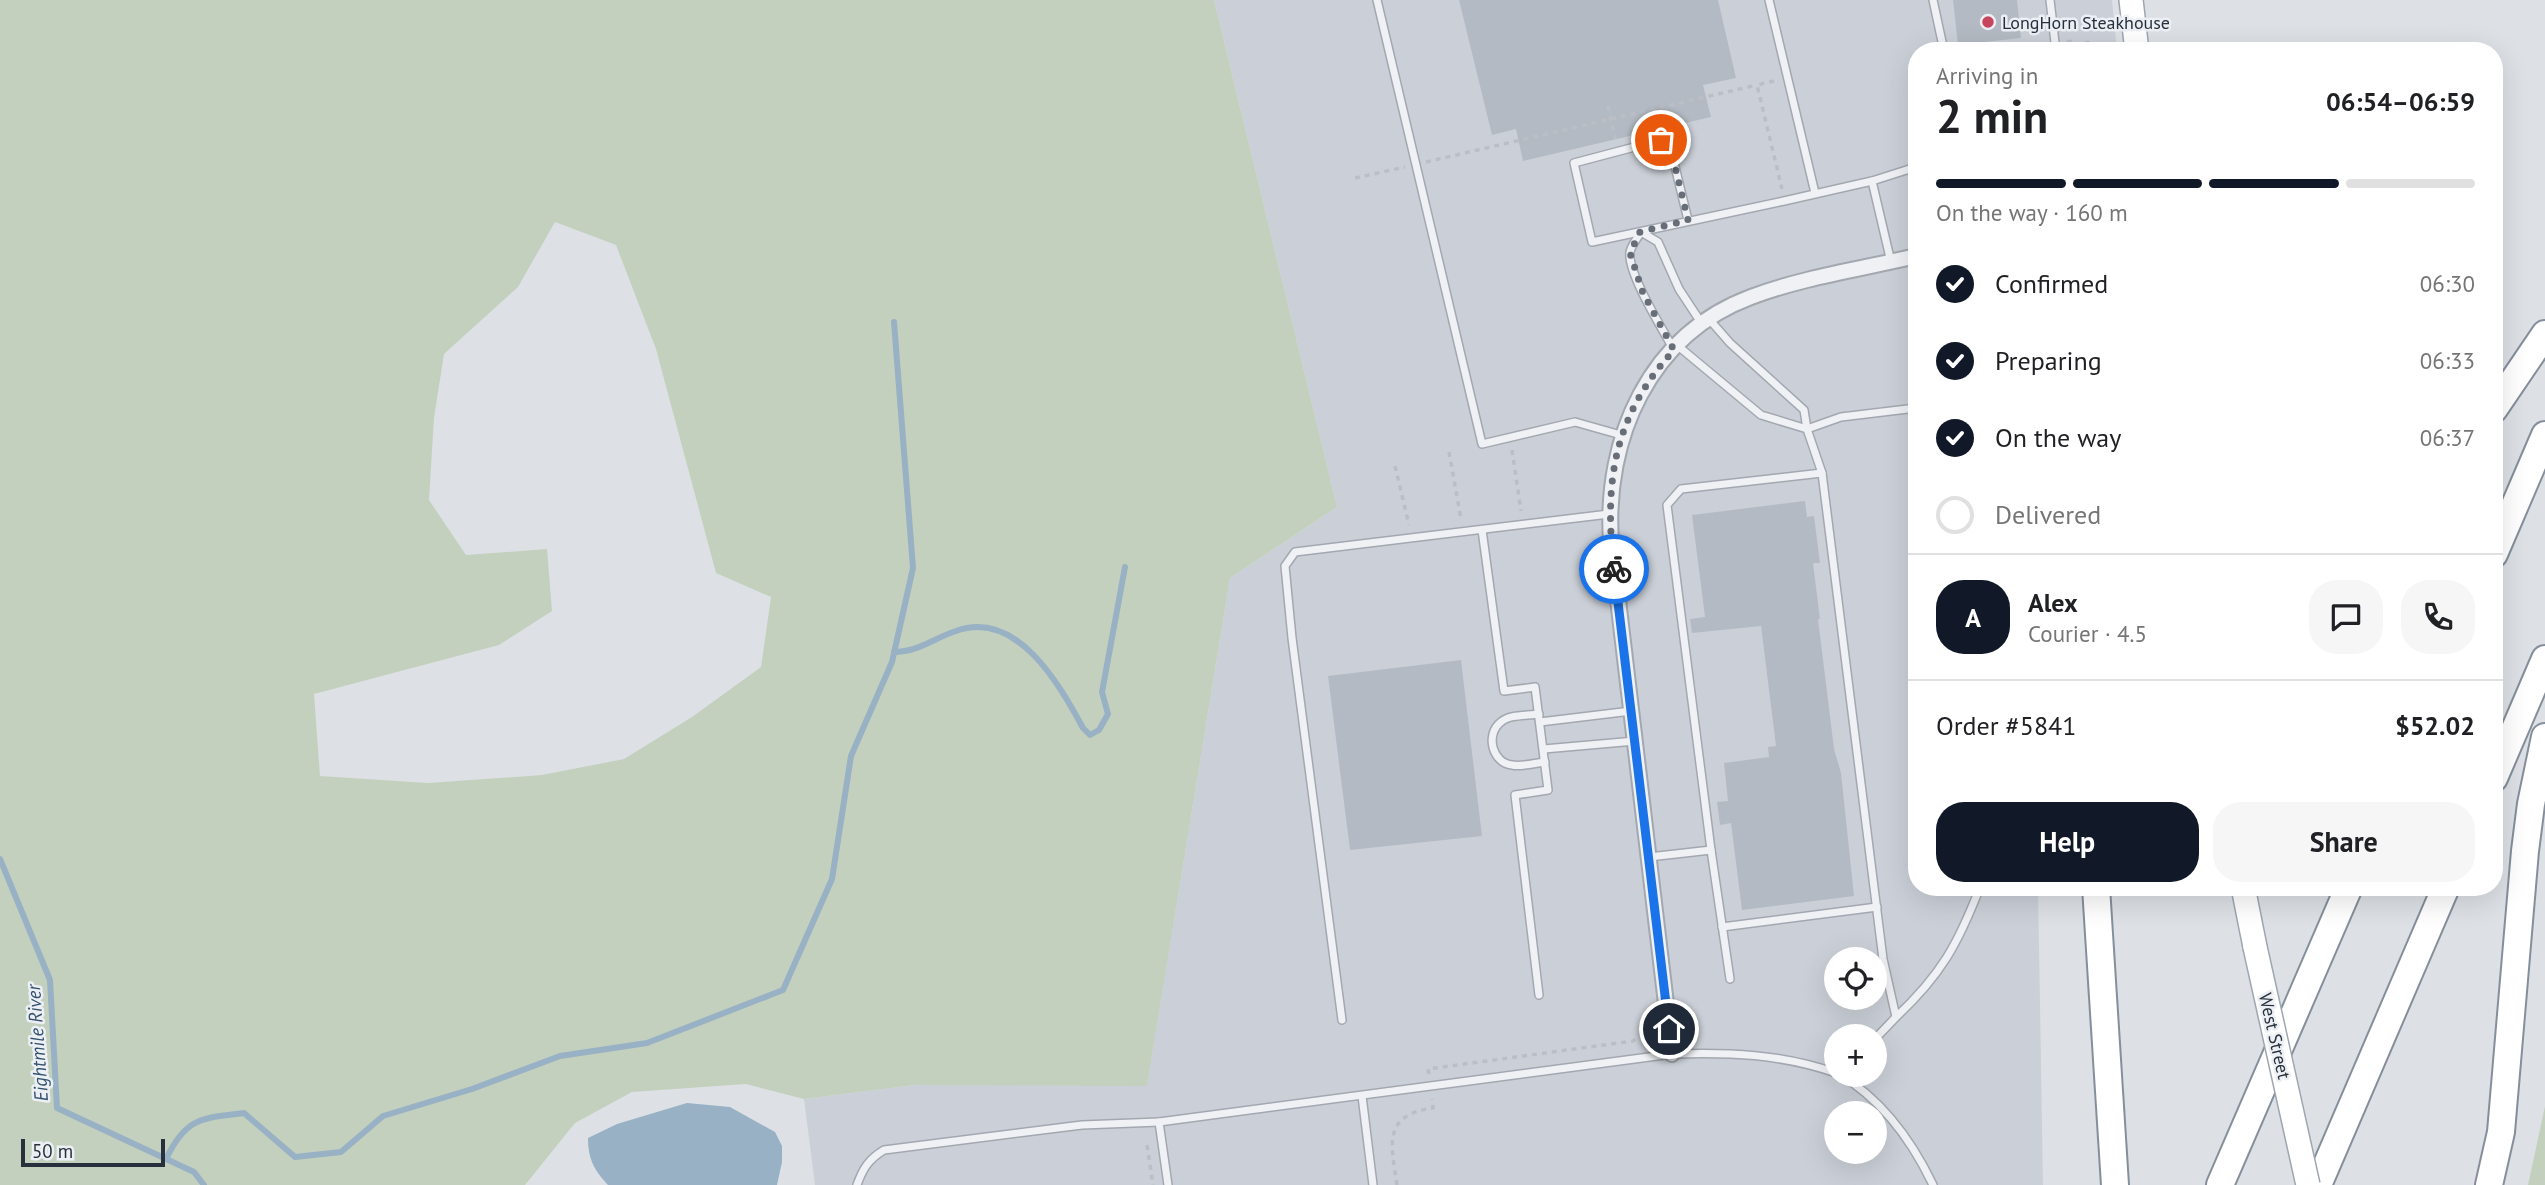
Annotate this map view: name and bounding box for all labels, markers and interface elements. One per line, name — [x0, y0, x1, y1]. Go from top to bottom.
place label: LongHorn Steakhouse — [2002, 11, 2170, 34]
marker: LongHorn Steakhouse — [1980, 14, 1996, 30]
text: Arriving in — [1936, 61, 2038, 90]
text: 06:54–06:59 — [2326, 85, 2475, 118]
text: 2 min — [1936, 86, 2048, 146]
pin — [1631, 110, 1691, 170]
icon: bag — [1642, 121, 1680, 159]
text: On the way · 160 m — [1936, 198, 2128, 227]
icon: check — [1936, 265, 1974, 303]
text: Confirmed — [1995, 267, 2108, 300]
text: 06:30 — [2420, 269, 2475, 298]
icon: check — [1936, 342, 1974, 380]
text: Preparing — [1995, 344, 2102, 377]
text: 06:33 — [2420, 346, 2475, 375]
icon: check — [1936, 419, 1974, 457]
text: On the way — [1995, 421, 2121, 454]
text: 06:37 — [2420, 423, 2475, 452]
text: Delivered — [1995, 498, 2101, 531]
courier — [1579, 534, 1649, 604]
icon: bike — [1595, 550, 1633, 588]
button: chat — [2309, 580, 2383, 654]
button: phone — [2401, 580, 2475, 654]
text: Alex — [2028, 586, 2078, 619]
text: A — [1965, 601, 1981, 634]
text: Courier · 4.5 — [2028, 619, 2147, 648]
text: Order #5841 — [1936, 709, 2076, 742]
text: $52.02 — [2395, 709, 2475, 742]
button: Help — [1936, 802, 2199, 882]
button: Share — [2213, 802, 2475, 882]
map controls — [1824, 947, 1887, 1164]
button: locate — [1824, 947, 1887, 1010]
water label: Eightmile River — [21, 982, 53, 1102]
street label: West Street — [2254, 991, 2296, 1081]
pin — [1639, 999, 1699, 1059]
icon: home — [1650, 1010, 1688, 1048]
button: + — [1824, 1024, 1887, 1087]
button: − — [1824, 1101, 1887, 1164]
scale bar — [21, 1136, 164, 1168]
text: 50 m — [32, 1139, 73, 1163]

